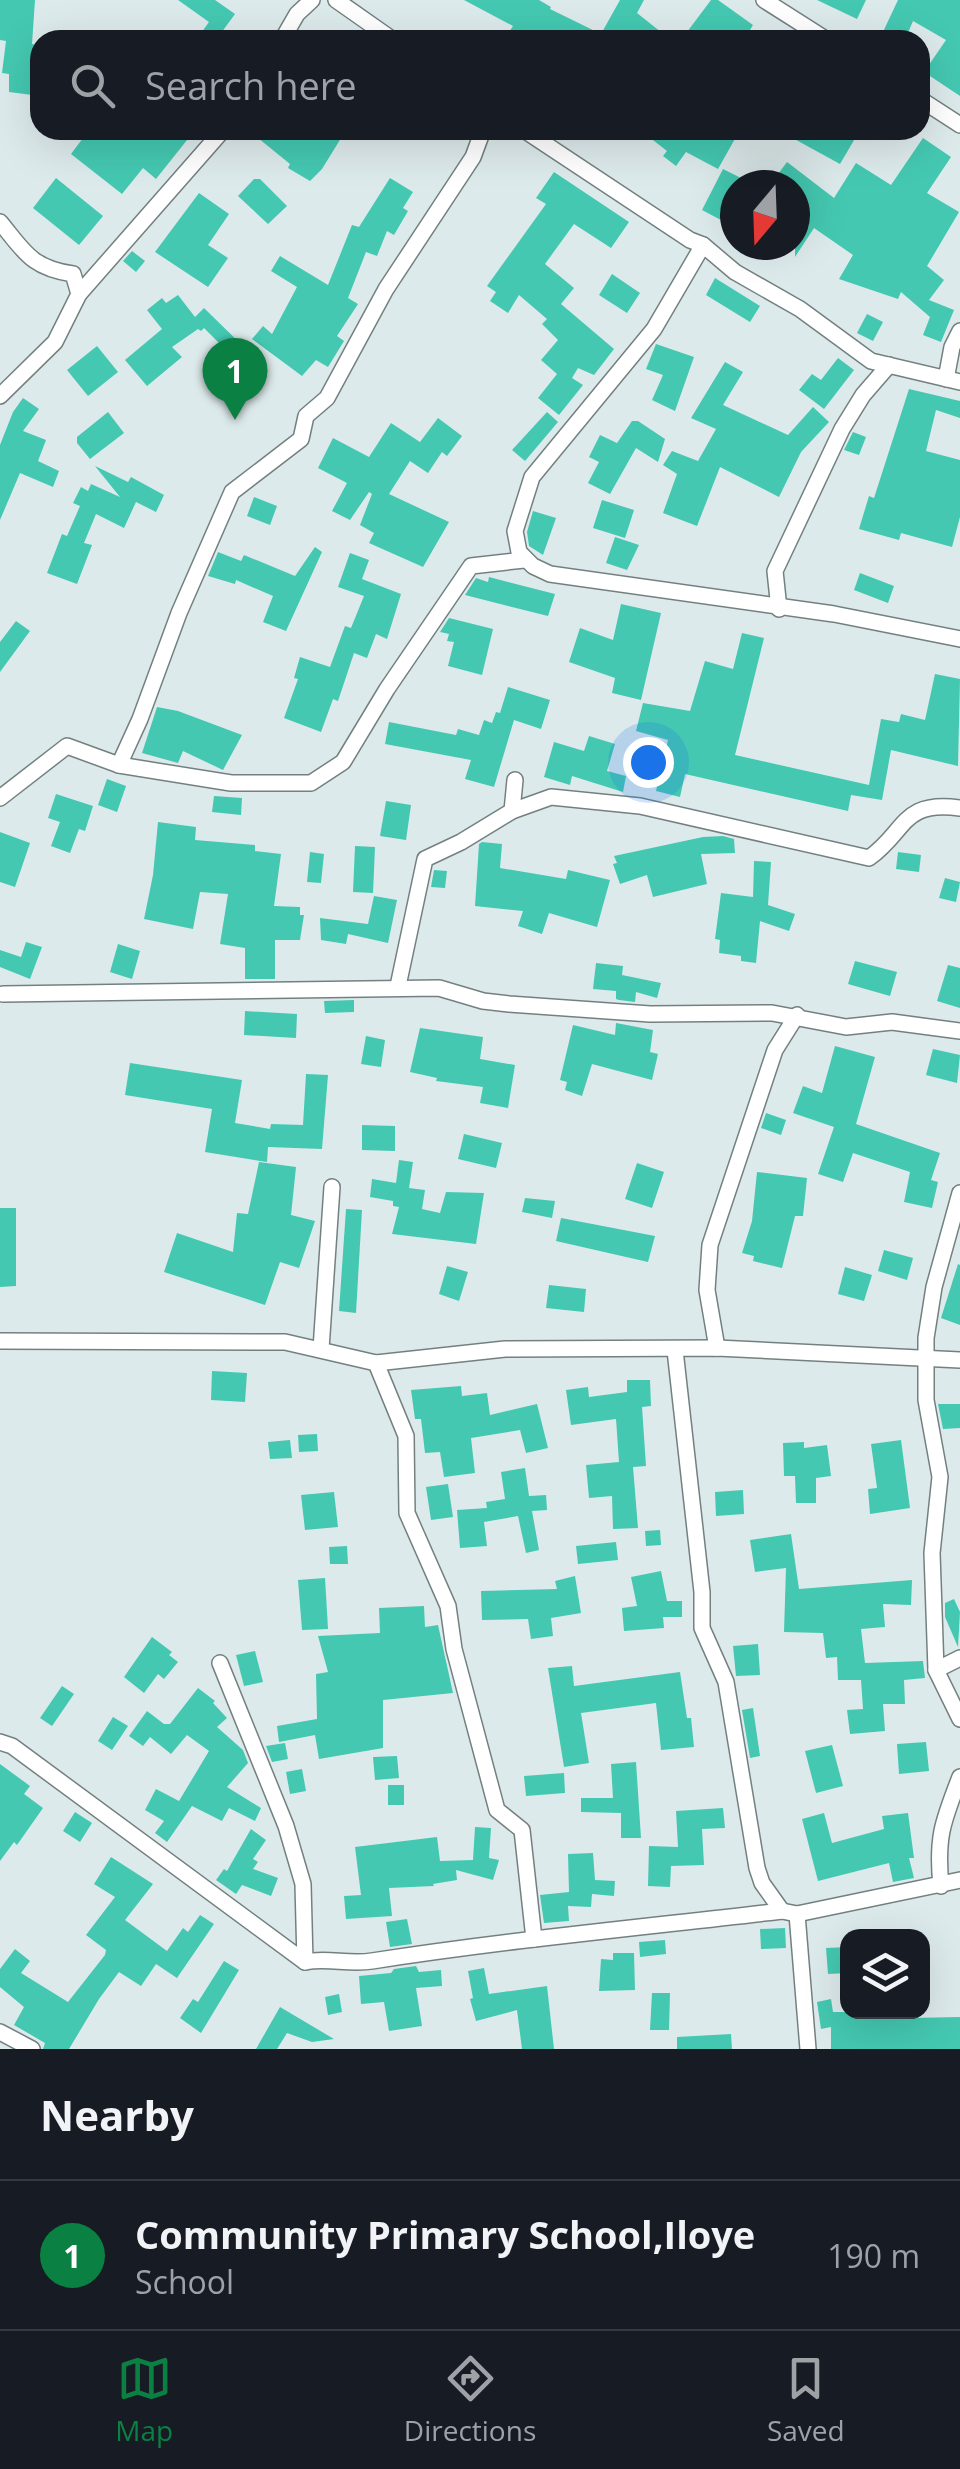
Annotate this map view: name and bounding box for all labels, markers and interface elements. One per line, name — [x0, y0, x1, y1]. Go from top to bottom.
search box — [30, 30, 930, 140]
icon: search — [65, 58, 120, 113]
text: Search here — [145, 59, 357, 111]
north arrow — [720, 170, 810, 260]
pin: 1 — [202, 338, 268, 420]
your location — [623, 737, 674, 788]
map controls — [840, 1929, 930, 2019]
button: layers — [840, 1929, 930, 2019]
text: Nearby — [40, 2086, 194, 2143]
text: Community Primary School,Iloye — [135, 2208, 755, 2260]
text: 1 — [63, 2234, 82, 2277]
text: 190 m — [827, 2234, 920, 2277]
text: School — [135, 2260, 234, 2303]
tab: Map — [115, 2351, 173, 2449]
tab: Directions — [404, 2351, 536, 2449]
tab: Saved — [767, 2351, 845, 2449]

